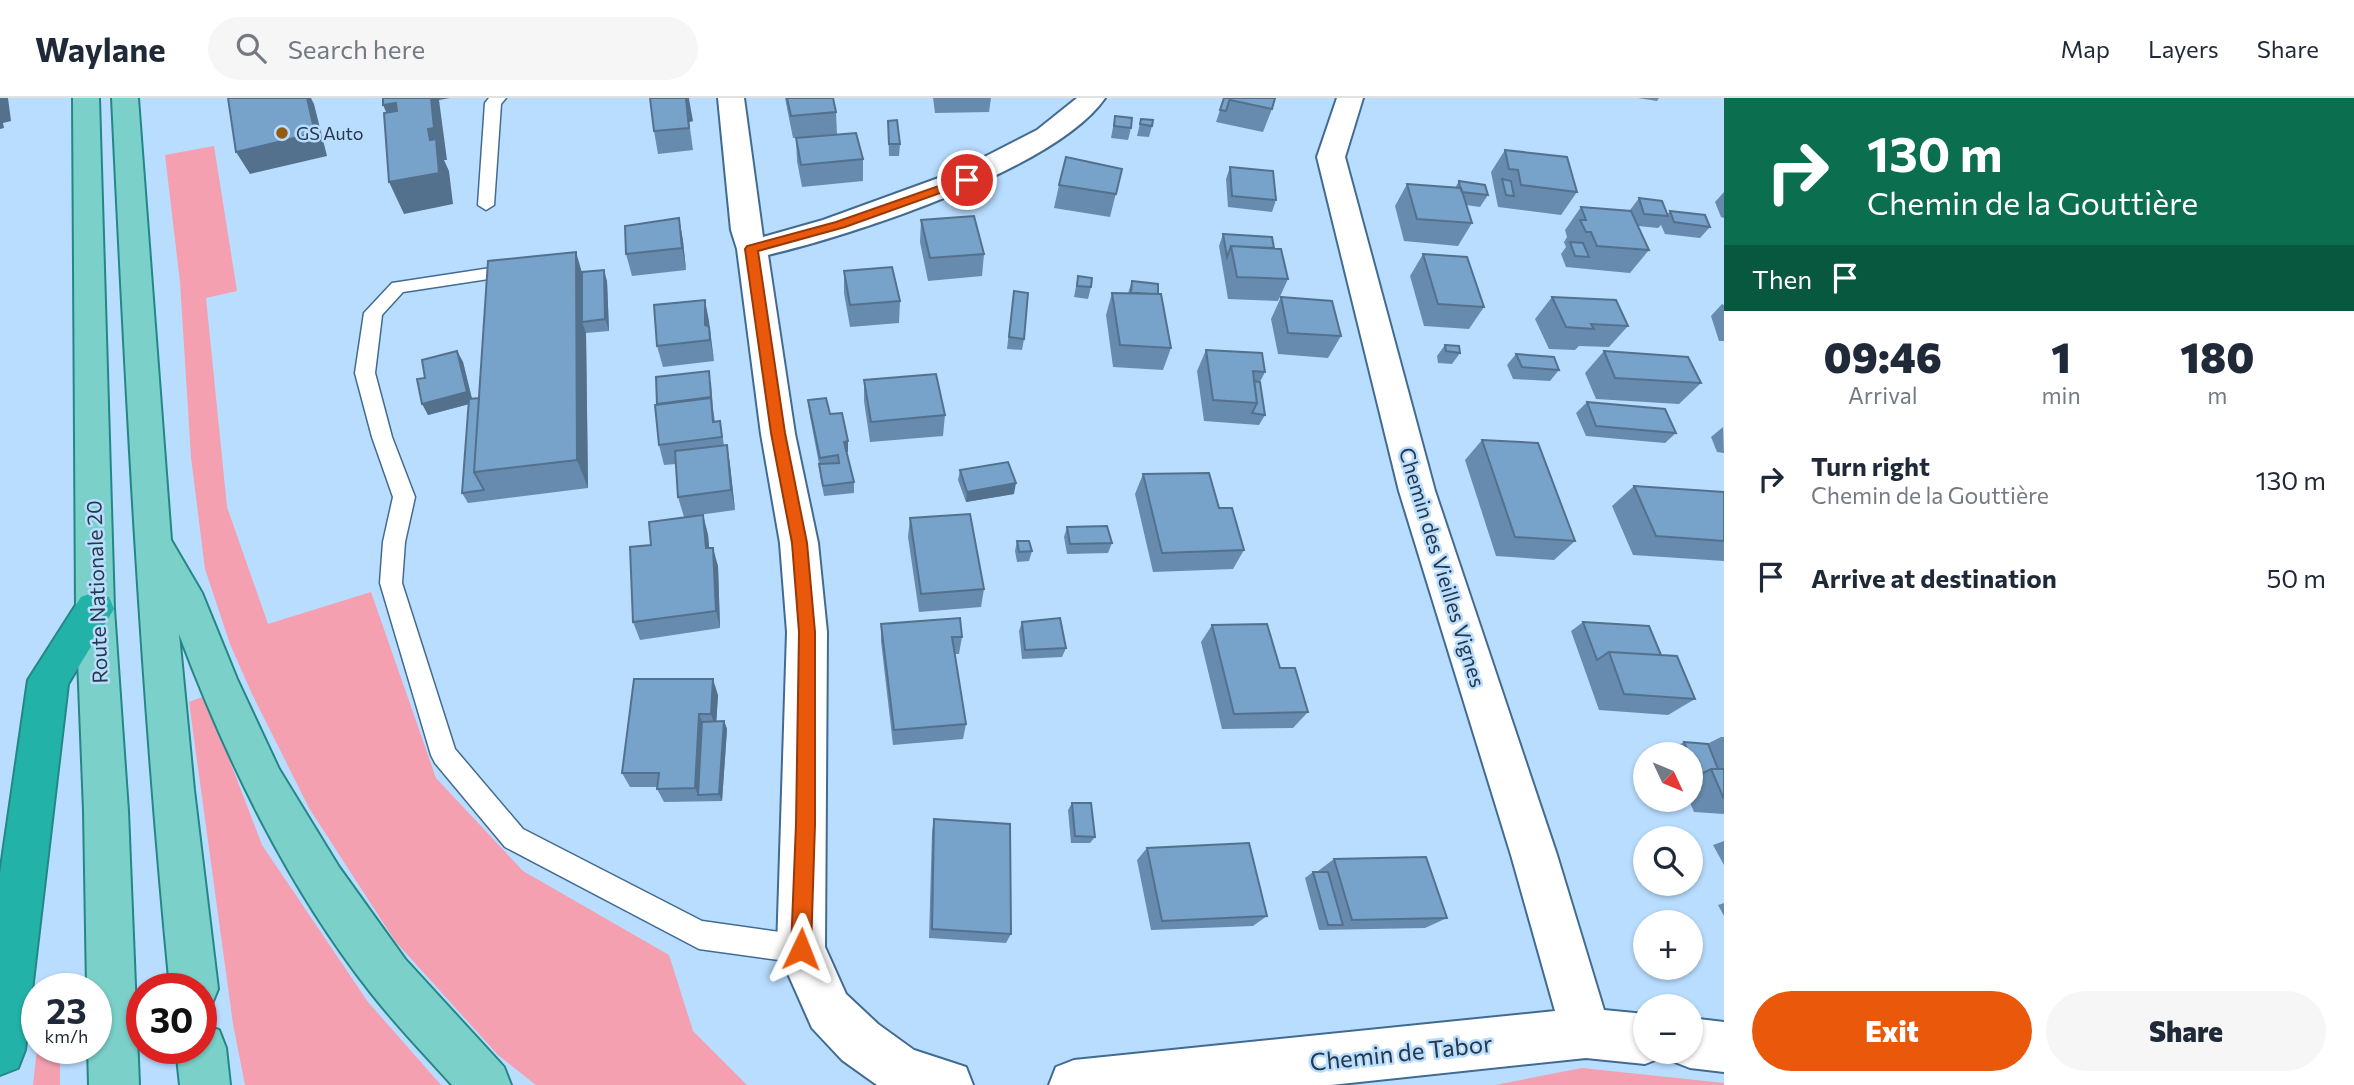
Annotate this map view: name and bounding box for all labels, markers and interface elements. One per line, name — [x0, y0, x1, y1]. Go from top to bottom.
search box — [208, 17, 698, 80]
text: Waylane — [35, 28, 166, 69]
icon: search — [232, 29, 270, 67]
text: Search here — [288, 33, 425, 64]
text: Map — [2061, 34, 2110, 63]
text: Layers — [2148, 34, 2219, 63]
text: Share — [2257, 34, 2319, 63]
place label: GS Auto — [296, 122, 364, 144]
text: 130 m — [1867, 122, 2002, 182]
marker: GS Auto — [274, 125, 290, 141]
icon: right — [1752, 126, 1843, 217]
pin — [937, 150, 997, 210]
icon: arrive — [948, 161, 986, 199]
text: Chemin de la Gouttière — [1867, 182, 2198, 222]
icon: arrive — [1826, 259, 1864, 297]
text: Then — [1752, 263, 1812, 294]
text: 09:46 — [1824, 330, 1942, 382]
text: 1 — [2051, 330, 2071, 382]
text: 180 — [2180, 330, 2254, 382]
text: Arrival — [1848, 381, 1918, 409]
text: min — [2042, 381, 2081, 409]
text: m — [2207, 381, 2227, 409]
street label: Chemin des Vieilles Vignes — [1395, 444, 1491, 690]
text: Turn right — [1811, 450, 1930, 481]
icon: right — [1752, 460, 1790, 498]
text: 130 m — [2255, 464, 2326, 495]
text: Chemin de la Gouttière — [1811, 481, 2049, 509]
street label: Route Nationale 20 — [80, 500, 112, 684]
icon: arrive — [1752, 558, 1790, 596]
text: Arrive at destination — [1811, 562, 2057, 593]
text: 50 m — [2266, 562, 2326, 593]
north arrow — [1633, 742, 1703, 812]
map controls — [1633, 742, 1703, 1064]
button: search — [1633, 826, 1703, 896]
button: + — [1633, 910, 1703, 980]
position arrow — [764, 912, 838, 986]
speed limit sign: 30 — [126, 973, 217, 1064]
text: 23 — [46, 988, 87, 1031]
button: Exit — [1752, 991, 2032, 1071]
button: Share — [2046, 991, 2326, 1071]
button: − — [1633, 994, 1703, 1064]
text: km/h — [45, 1025, 88, 1047]
street label: Chemin de Tabor — [1308, 1028, 1494, 1076]

